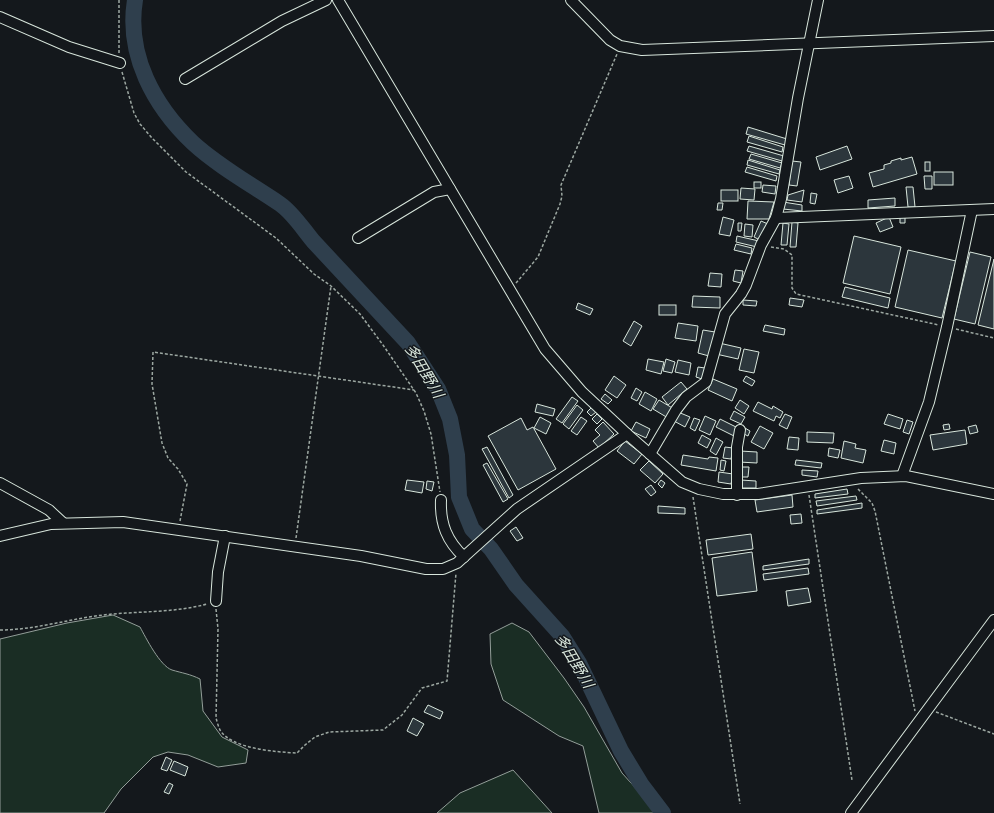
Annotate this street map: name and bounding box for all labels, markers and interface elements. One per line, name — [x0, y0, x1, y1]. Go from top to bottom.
water label: 多田野川 — [399, 339, 451, 404]
water label: 多田野川 — [549, 629, 601, 694]

